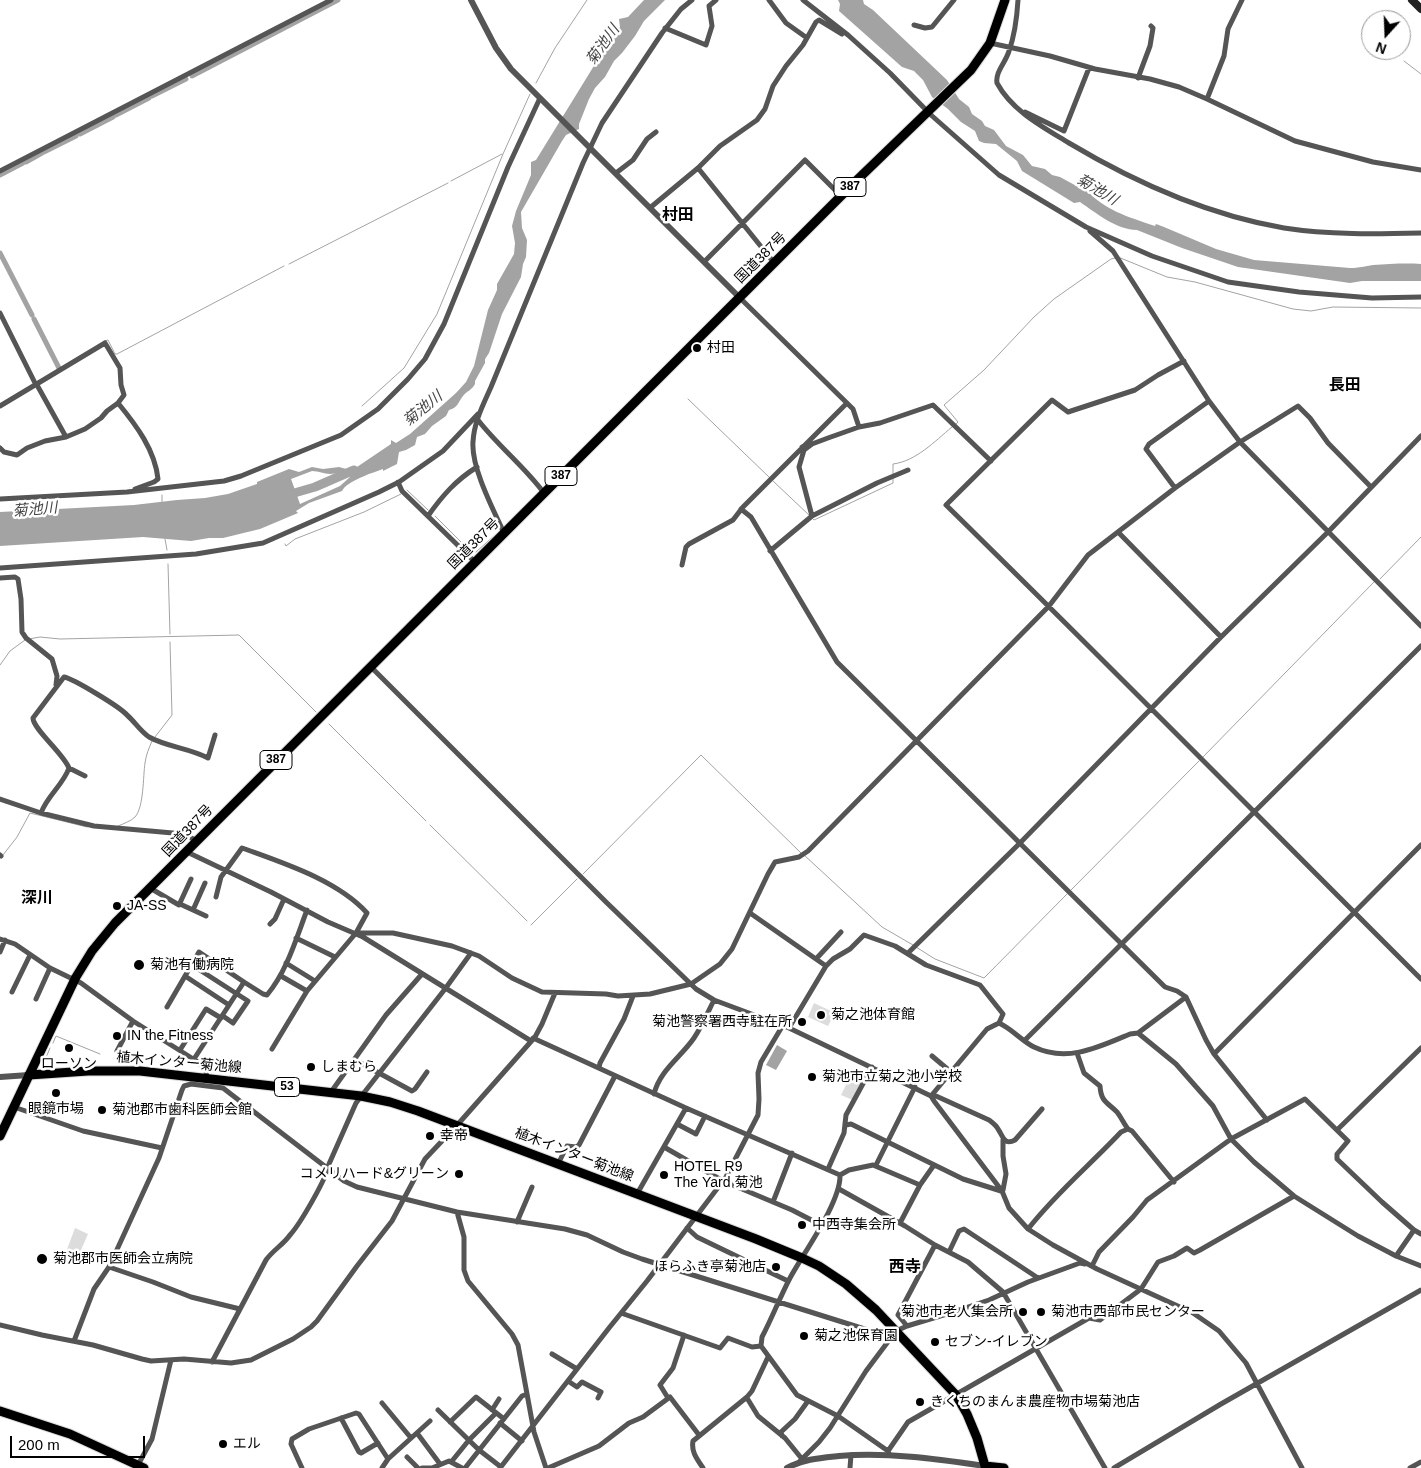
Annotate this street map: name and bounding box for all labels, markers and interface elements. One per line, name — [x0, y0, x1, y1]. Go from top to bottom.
north arrow — [1361, 10, 1411, 60]
water label: 菊池川 — [582, 22, 624, 68]
text: N — [1374, 39, 1389, 57]
water label: 菊池川 — [1073, 171, 1121, 209]
road number: 387 — [834, 178, 866, 196]
district label: 村田 — [662, 206, 694, 226]
street label: 国道387号 — [732, 229, 790, 287]
place label: 村田 — [707, 340, 735, 356]
marker: 村田 — [691, 342, 703, 354]
district label: 長田 — [1329, 376, 1361, 396]
water label: 菊池川 — [400, 388, 446, 430]
road number: 387 — [545, 466, 577, 486]
water label: 菊池川 — [12, 499, 58, 521]
street label: 国道387号 — [445, 515, 503, 573]
road number: 387 — [260, 750, 292, 770]
street label: 国道387号 — [159, 802, 217, 860]
district label: 深川 — [21, 889, 53, 909]
place label: JA-SS — [127, 898, 167, 914]
marker: JA-SS — [111, 900, 123, 912]
place label: 菊池有働病院 — [150, 957, 234, 973]
marker: 菊池有働病院 — [132, 958, 146, 972]
place label: 菊之池体育館 — [831, 1007, 915, 1023]
marker: 菊之池体育館 — [815, 1009, 827, 1021]
place label: 菊池警察署西寺駐在所 — [652, 1014, 792, 1030]
marker: 菊池警察署西寺駐在所 — [796, 1016, 808, 1028]
place label: IN the Fitness — [127, 1028, 213, 1044]
marker: IN the Fitness — [111, 1030, 123, 1042]
marker: ローソン — [63, 1042, 75, 1054]
street label: 植木インター菊池線 — [116, 1049, 242, 1077]
place label: ローソン — [41, 1056, 97, 1072]
place label: しまむら — [321, 1059, 377, 1075]
marker: しまむら — [305, 1061, 317, 1073]
place label: 菊池市立菊之池小学校 — [822, 1069, 962, 1085]
marker: 菊池市立菊之池小学校 — [806, 1071, 818, 1083]
road number: 53 — [274, 1078, 300, 1096]
marker: 眼鏡市場 — [50, 1087, 62, 1099]
place label: 眼鏡市場 — [28, 1101, 84, 1117]
place label: 菊池郡市歯科医師会館 — [112, 1102, 252, 1118]
marker: 菊池郡市歯科医師会館 — [96, 1104, 108, 1116]
street label: 植木インター菊池線 — [512, 1125, 636, 1185]
place label: 幸帝 — [440, 1128, 468, 1144]
marker: 幸帝 — [424, 1130, 436, 1142]
place label: HOTEL R9 The Yard 菊池 — [674, 1159, 762, 1192]
place label: コメリハード&グリーン — [300, 1166, 449, 1182]
marker: コメリハード&グリーン — [453, 1168, 465, 1180]
marker: HOTEL R9 The Yard 菊池 — [658, 1169, 670, 1181]
place label: 中西寺集会所 — [812, 1217, 896, 1233]
marker: 中西寺集会所 — [796, 1219, 808, 1231]
place label: 菊池郡市医師会立病院 — [53, 1251, 193, 1267]
marker: 菊池郡市医師会立病院 — [35, 1252, 49, 1266]
district label: 西寺 — [889, 1258, 921, 1278]
place label: ほらふき亭菊池店 — [654, 1259, 766, 1275]
marker: ほらふき亭菊池店 — [770, 1261, 782, 1273]
place label: 菊池市老人集会所 — [901, 1304, 1013, 1320]
place label: 菊池市西部市民センター — [1051, 1304, 1205, 1320]
marker: 菊池市老人集会所 — [1017, 1306, 1029, 1318]
marker: 菊池市西部市民センター — [1035, 1306, 1047, 1318]
place label: 菊之池保育園 — [814, 1328, 898, 1344]
marker: 菊之池保育園 — [798, 1330, 810, 1342]
place label: セブン-イレブン — [945, 1334, 1048, 1350]
marker: セブン-イレブン — [929, 1336, 941, 1348]
place label: きくちのまんま農産物市場菊池店 — [930, 1394, 1140, 1410]
marker: きくちのまんま農産物市場菊池店 — [914, 1396, 926, 1408]
scale bar — [12, 1426, 148, 1458]
text: 200 m — [18, 1436, 60, 1453]
place label: エル — [233, 1436, 261, 1452]
marker: エル — [217, 1438, 229, 1450]

